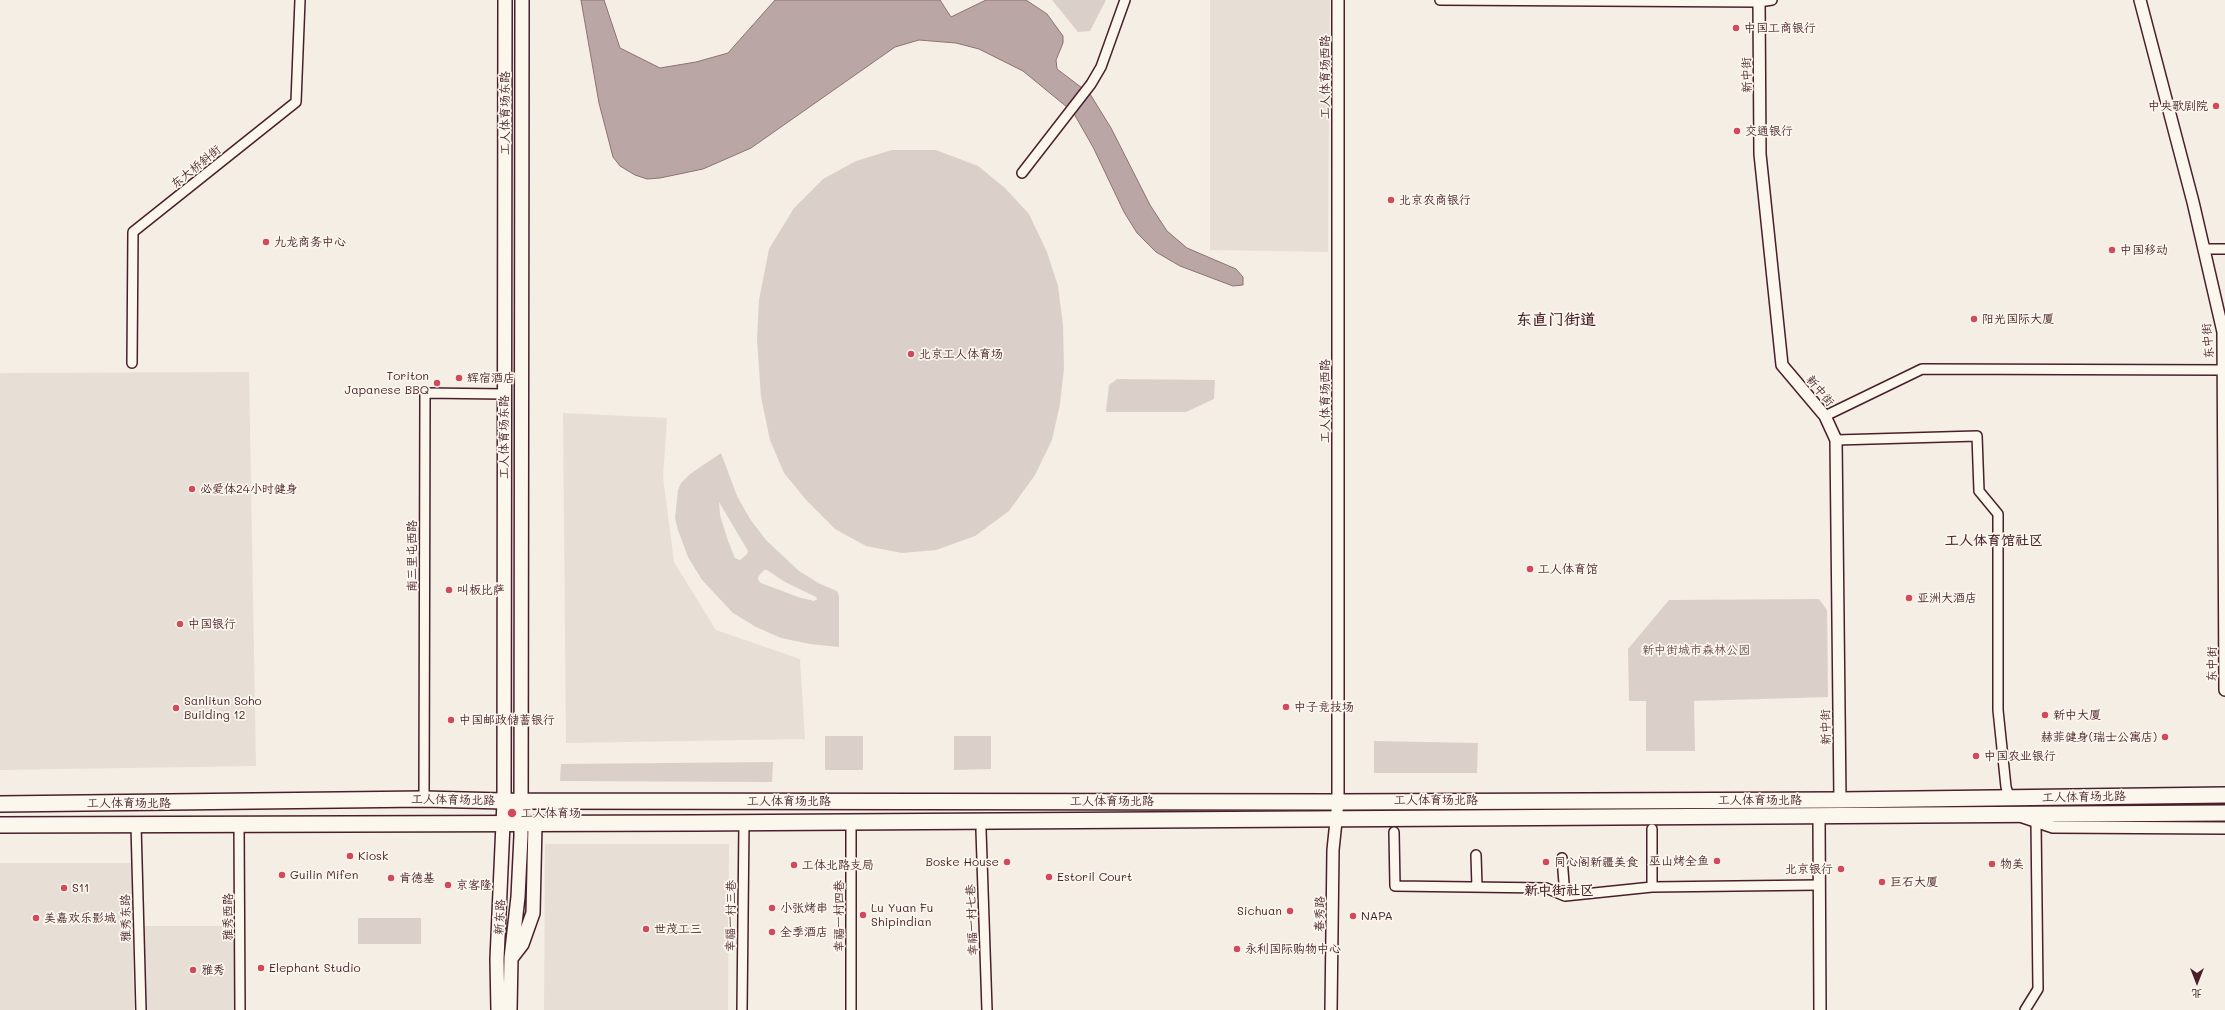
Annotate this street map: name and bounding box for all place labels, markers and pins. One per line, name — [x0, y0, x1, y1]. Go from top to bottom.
place label: 中国工商银行 — [1744, 21, 1816, 35]
marker: 中国工商银行 — [1731, 23, 1741, 33]
place label: 中央歌剧院 — [2148, 99, 2208, 113]
marker: 中央歌剧院 — [2211, 101, 2221, 111]
place label: 交通银行 — [1745, 124, 1793, 138]
marker: 交通银行 — [1732, 126, 1742, 136]
place label: 北京农商银行 — [1399, 193, 1471, 207]
marker: 北京农商银行 — [1386, 195, 1396, 205]
place label: 九龙商务中心 — [274, 235, 346, 249]
marker: 九龙商务中心 — [261, 237, 271, 247]
place label: 中国移动 — [2120, 243, 2168, 257]
marker: 中国移动 — [2107, 245, 2117, 255]
place label: 阳光国际大厦 — [1982, 312, 2054, 326]
marker: 阳光国际大厦 — [1969, 314, 1979, 324]
place label: 北京工人体育场 — [919, 347, 1003, 361]
marker: 北京工人体育场 — [906, 349, 916, 359]
place label: Toriton Japanese BBQ — [345, 369, 429, 397]
place label: 辉宿酒店 — [467, 371, 515, 385]
marker: 辉宿酒店 — [454, 373, 464, 383]
marker: Toriton Japanese BBQ — [432, 378, 442, 388]
place label: 必爱体24小时健身 — [200, 482, 298, 496]
marker: 必爱体24小时健身 — [187, 484, 197, 494]
place label: 工人体育馆 — [1538, 562, 1598, 576]
marker: 工人体育馆 — [1525, 564, 1535, 574]
place label: 叫板比萨 — [457, 583, 505, 597]
marker: 叫板比萨 — [444, 585, 454, 595]
place label: 亚洲大酒店 — [1917, 591, 1977, 605]
marker: 亚洲大酒店 — [1904, 593, 1914, 603]
place label: 中国银行 — [188, 617, 236, 631]
marker: 中国银行 — [175, 619, 185, 629]
place label: Sanlitun Soho Building 12 — [184, 694, 262, 722]
place label: 中子竞技场 — [1294, 700, 1354, 714]
marker: 中子竞技场 — [1281, 702, 1291, 712]
marker: Sanlitun Soho Building 12 — [171, 703, 181, 713]
place label: 新中大厦 — [2053, 708, 2101, 722]
marker: 新中大厦 — [2040, 710, 2050, 720]
place label: 中国邮政储蓄银行 — [459, 713, 555, 727]
marker: 中国邮政储蓄银行 — [446, 715, 456, 725]
place label: 赫菲健身(瑞士公寓店) — [2041, 730, 2157, 744]
marker: 赫菲健身(瑞士公寓店) — [2160, 732, 2170, 742]
place label: 中国农业银行 — [1984, 749, 2056, 763]
marker: 中国农业银行 — [1971, 751, 1981, 761]
place label: 工人体育场 — [521, 806, 581, 820]
marker: 工人体育场 — [506, 807, 518, 819]
place label: Kiosk — [358, 849, 388, 863]
marker: Kiosk — [345, 851, 355, 861]
place label: 巫山烤全鱼 — [1649, 854, 1709, 868]
place label: Boske House — [925, 855, 999, 869]
place label: 同心阁新疆美食 — [1554, 855, 1638, 869]
marker: 巫山烤全鱼 — [1712, 856, 1722, 866]
marker: Boske House — [1002, 857, 1012, 867]
marker: 同心阁新疆美食 — [1541, 857, 1551, 867]
place label: 物美 — [2000, 857, 2024, 871]
place label: 工体北路支局 — [802, 858, 874, 872]
marker: 物美 — [1987, 859, 1997, 869]
marker: 工体北路支局 — [789, 860, 799, 870]
place label: 北京银行 — [1785, 862, 1833, 876]
marker: 北京银行 — [1836, 864, 1846, 874]
place label: Guilin Mifen — [290, 868, 358, 882]
marker: Guilin Mifen — [277, 870, 287, 880]
place label: Estoril Court — [1057, 870, 1132, 884]
place label: 肯德基 — [399, 871, 435, 885]
marker: Estoril Court — [1044, 872, 1054, 882]
marker: 肯德基 — [386, 873, 396, 883]
place label: 巨石大厦 — [1890, 875, 1938, 889]
marker: 巨石大厦 — [1877, 877, 1887, 887]
place label: 京客隆 — [456, 878, 492, 892]
marker: 京客隆 — [443, 880, 453, 890]
place label: S11 — [72, 881, 89, 895]
marker: S11 — [59, 883, 69, 893]
place label: 小张烤串 — [780, 901, 828, 915]
place label: Lu Yuan Fu Shipindian — [871, 901, 933, 929]
marker: 小张烤串 — [767, 903, 777, 913]
place label: Sichuan — [1237, 904, 1282, 918]
marker: Sichuan — [1285, 906, 1295, 916]
place label: NAPA — [1361, 909, 1393, 923]
marker: Lu Yuan Fu Shipindian — [858, 910, 868, 920]
place label: 美嘉欢乐影城 — [44, 911, 116, 925]
marker: NAPA — [1348, 911, 1358, 921]
marker: 美嘉欢乐影城 — [31, 913, 41, 923]
place label: 世茂工三 — [654, 922, 702, 936]
marker: 世茂工三 — [641, 924, 651, 934]
place label: 全季酒店 — [780, 925, 828, 939]
marker: 全季酒店 — [767, 927, 777, 937]
place label: 永利国际购物中心 — [1245, 942, 1341, 956]
marker: 永利国际购物中心 — [1232, 944, 1242, 954]
place label: Elephant Studio — [269, 961, 361, 975]
place label: 雅秀 — [201, 963, 225, 977]
marker: Elephant Studio — [256, 963, 266, 973]
marker: 雅秀 — [188, 965, 198, 975]

